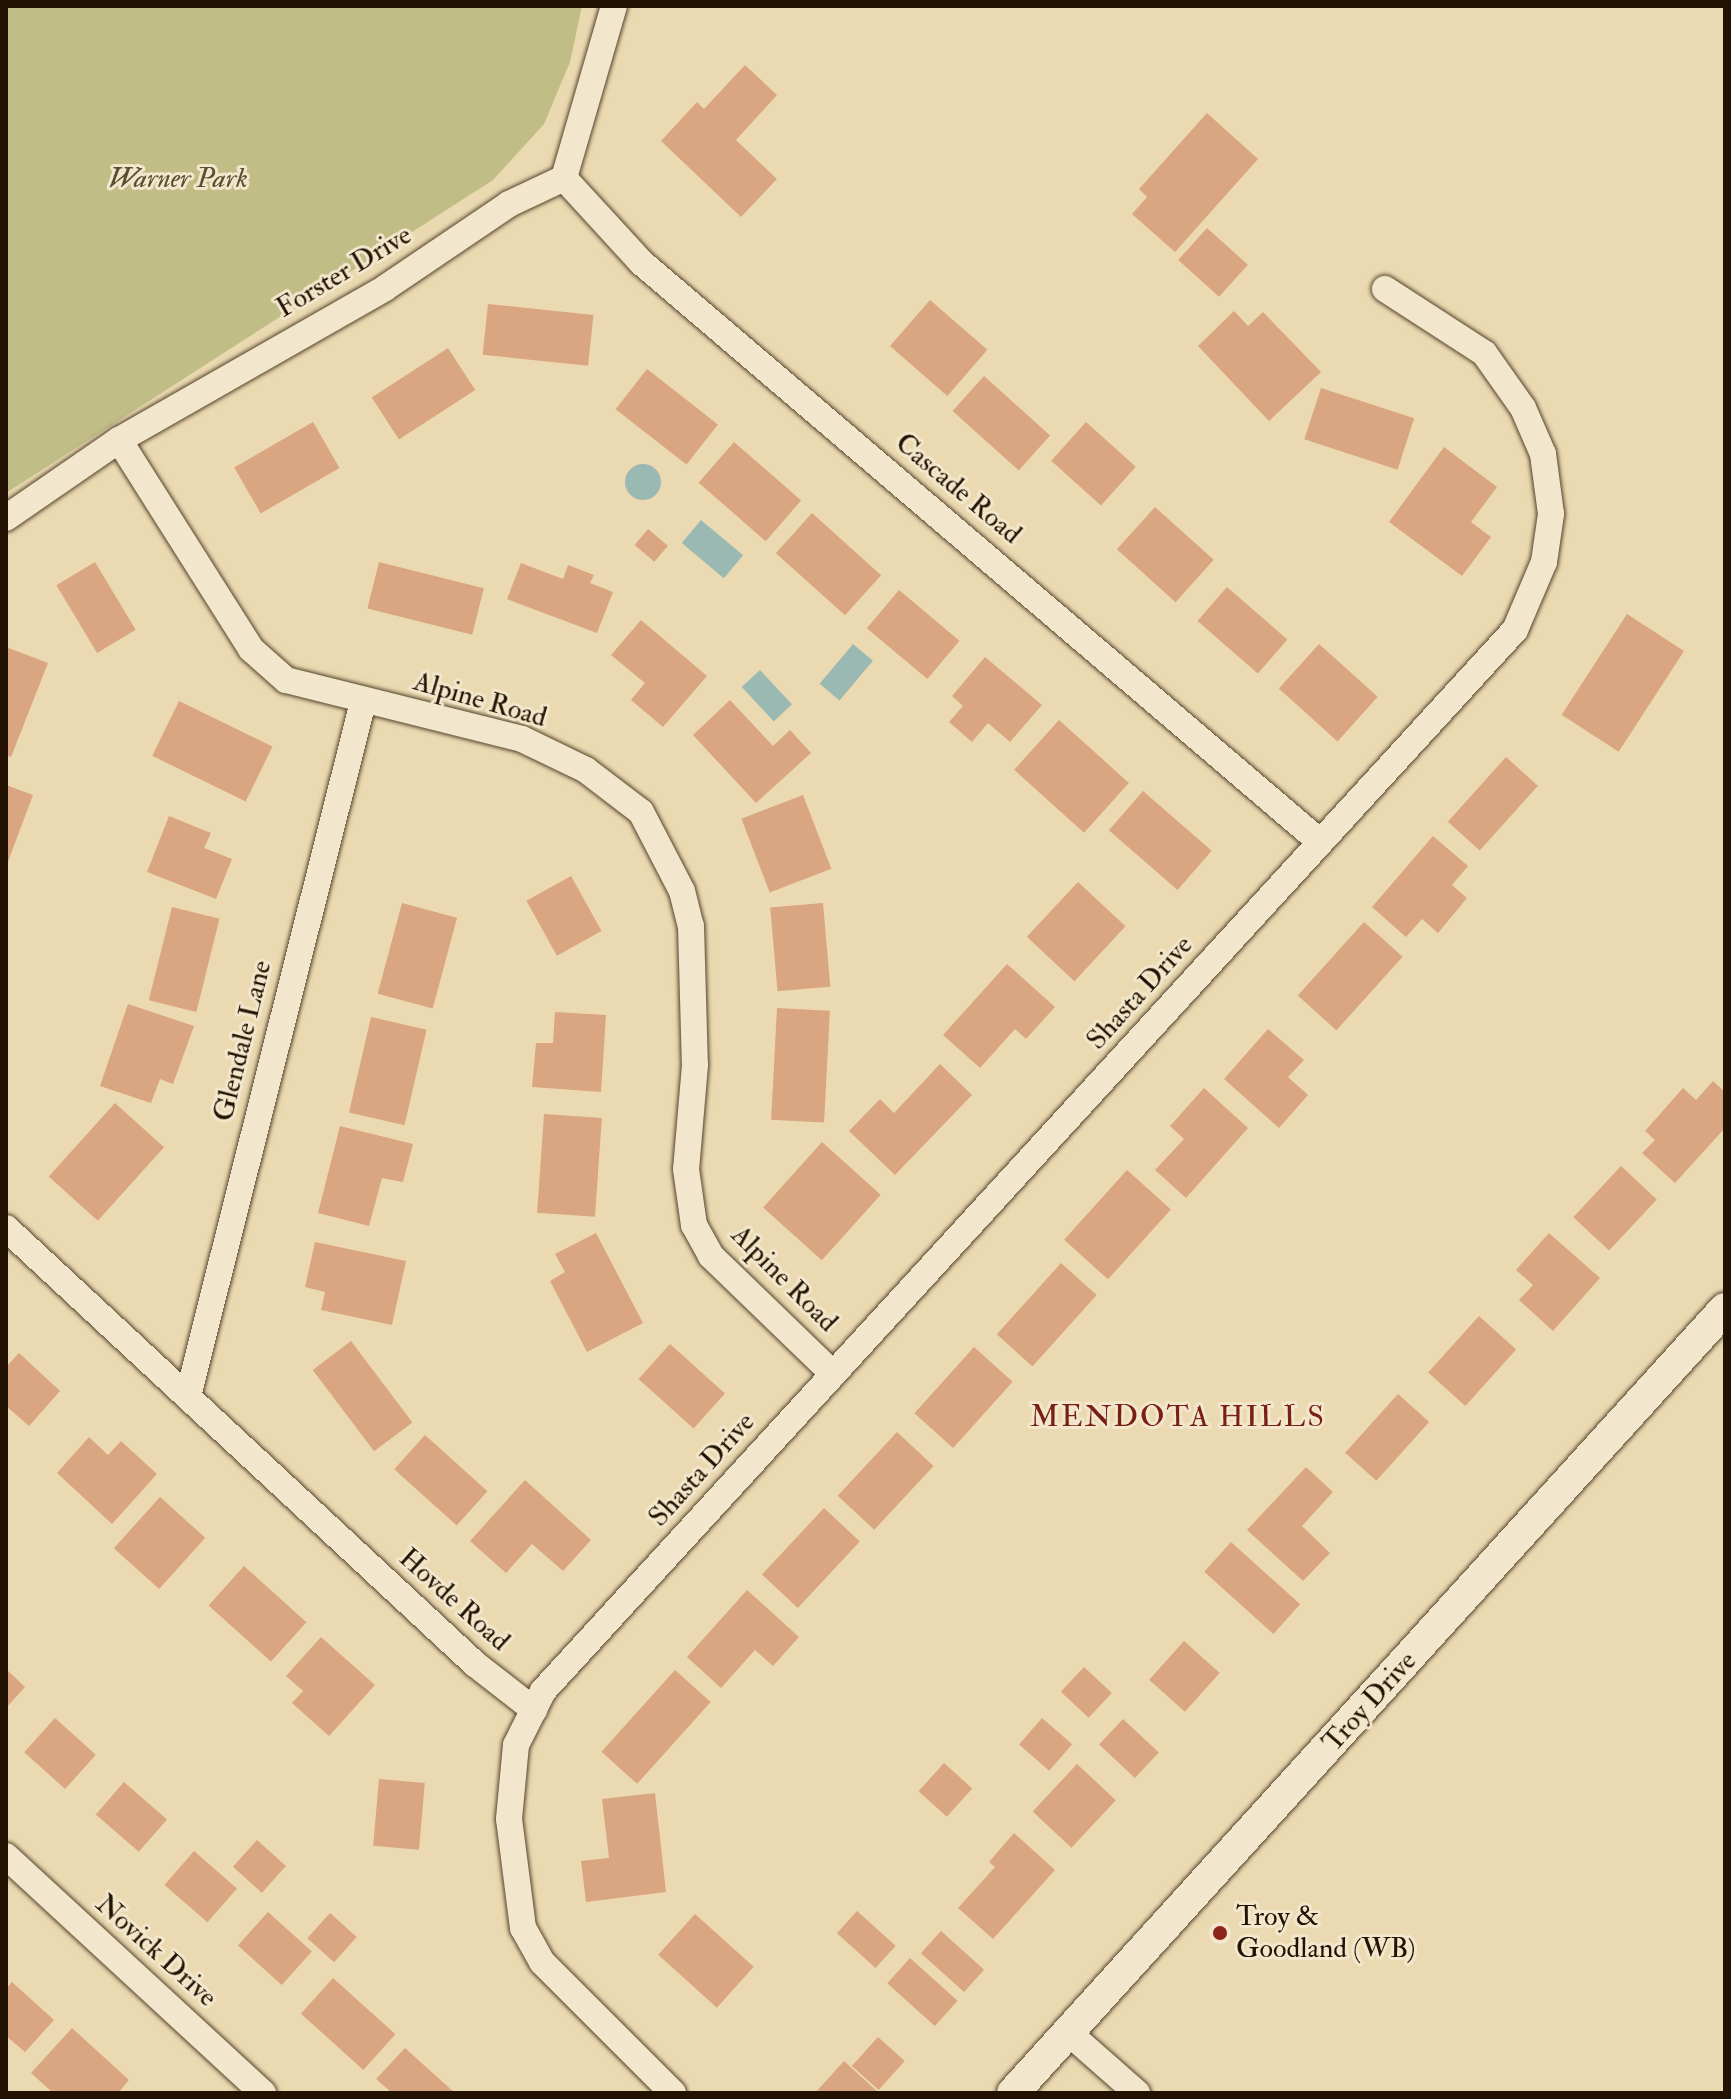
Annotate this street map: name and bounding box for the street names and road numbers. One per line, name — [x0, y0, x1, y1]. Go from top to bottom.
street label: Forster Drive — [270, 219, 418, 325]
street label: Cascade Road — [888, 427, 1028, 551]
street label: Alpine Road — [410, 665, 550, 735]
street label: Shasta Drive — [1080, 929, 1200, 1057]
street label: Glendale Lane — [207, 957, 279, 1125]
street label: Alpine Road — [724, 1219, 844, 1339]
street label: Shasta Drive — [642, 1406, 762, 1534]
street label: Hovde Road — [392, 1542, 516, 1658]
street label: Troy Drive — [1316, 1645, 1424, 1759]
street label: Novick Drive — [88, 1888, 224, 2014]

